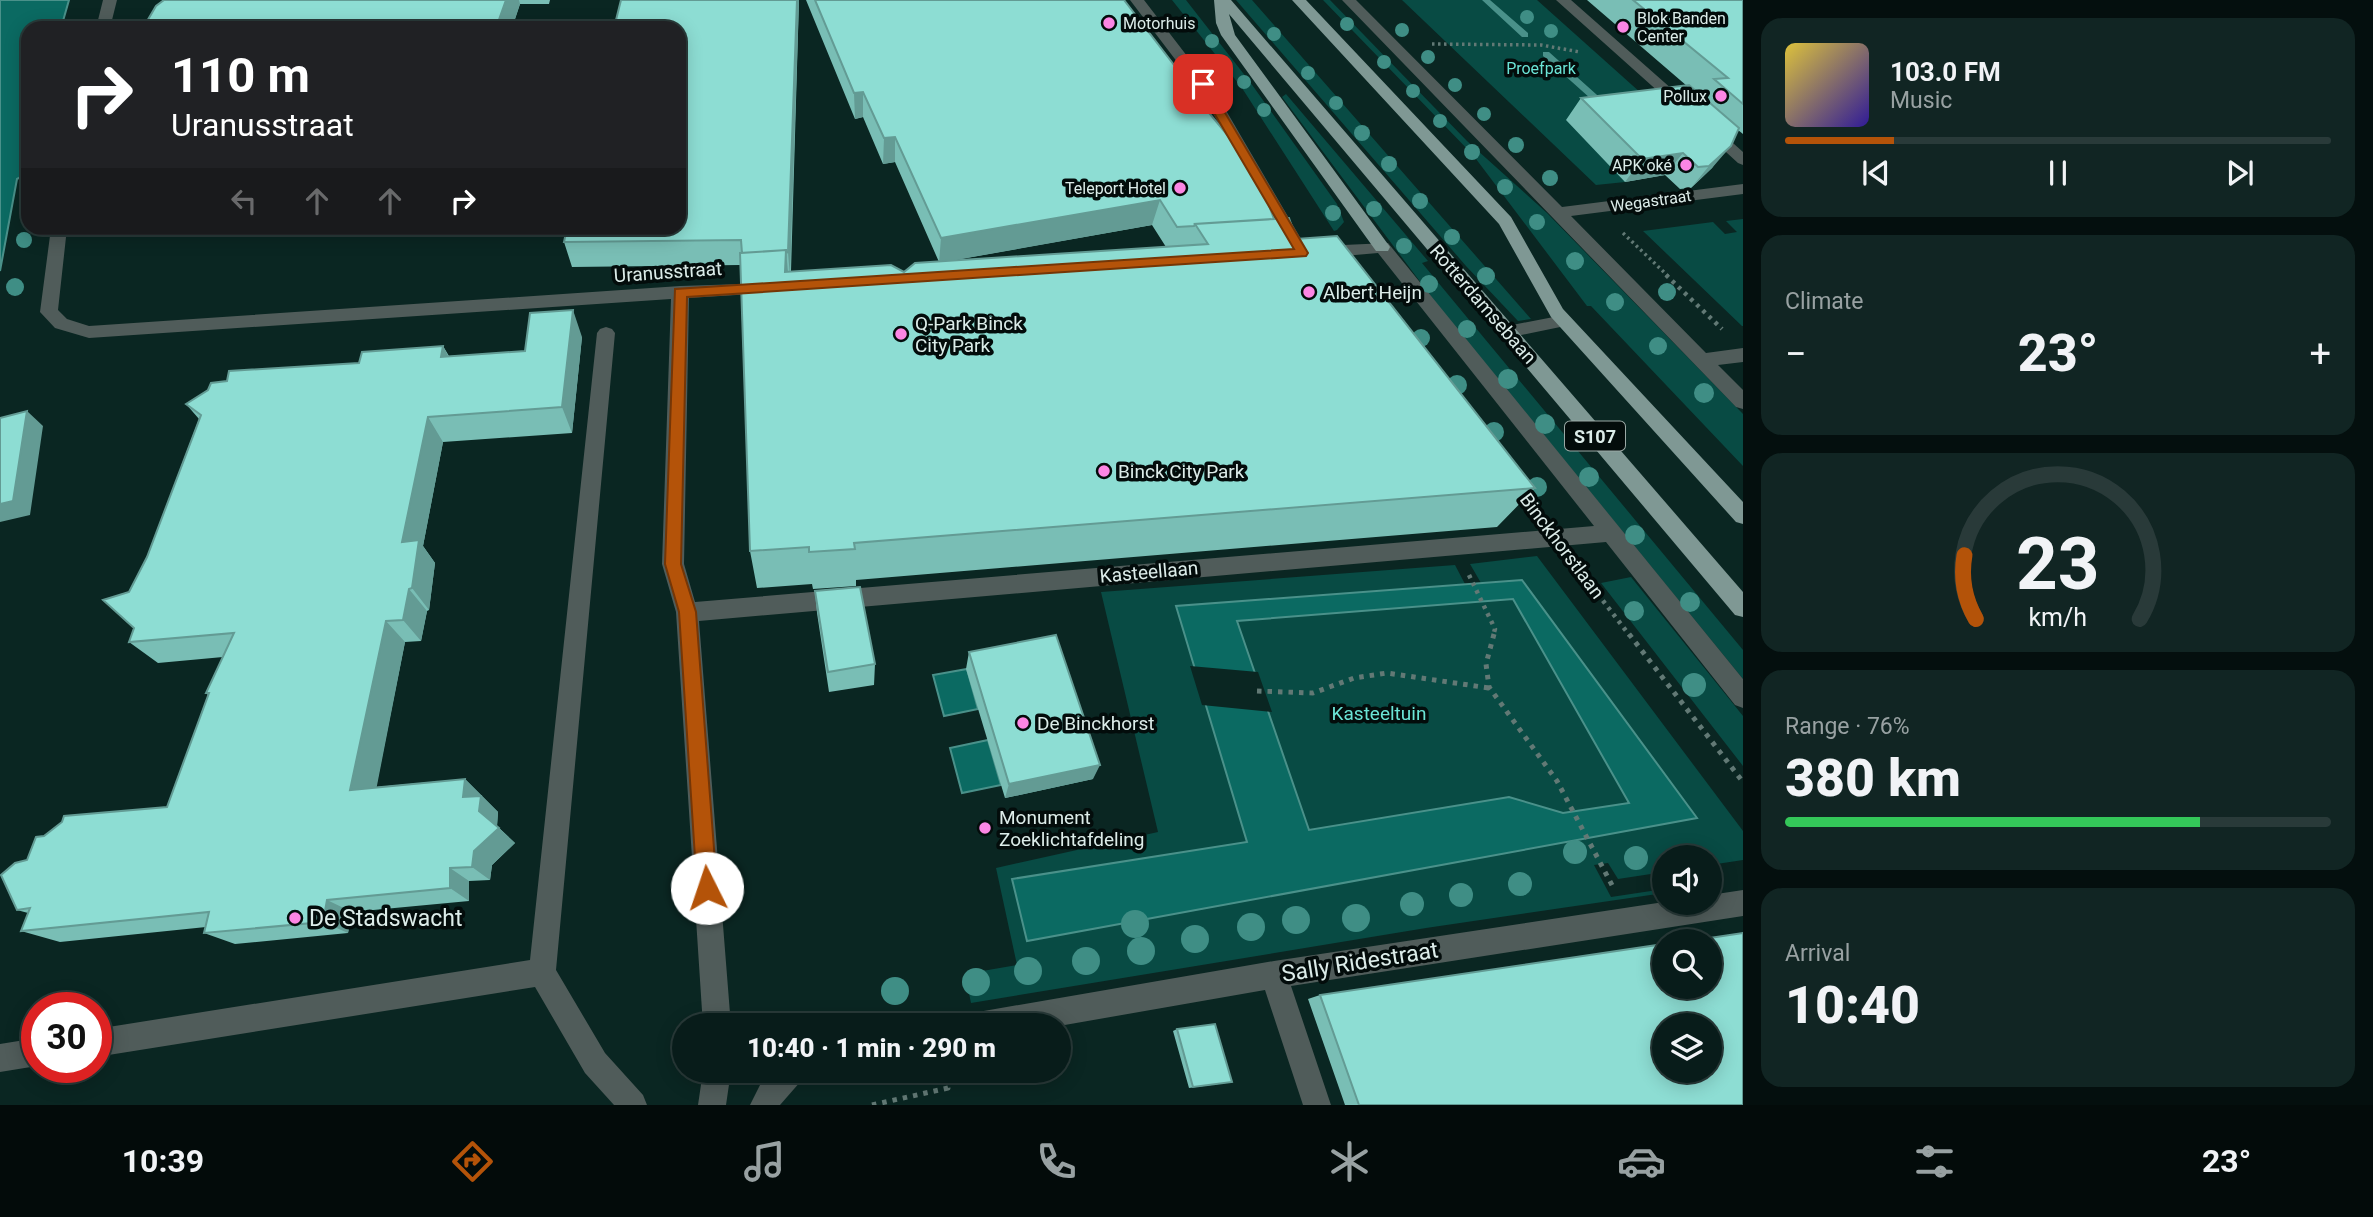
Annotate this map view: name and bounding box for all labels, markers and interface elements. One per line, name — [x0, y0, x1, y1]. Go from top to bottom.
place label: Blok Banden Center — [1637, 9, 1726, 46]
place label: Motorhuis — [1123, 14, 1196, 33]
marker: Motorhuis — [1101, 15, 1117, 31]
marker: Blok Banden Center — [1615, 19, 1631, 35]
text: 110 m — [171, 47, 310, 104]
icon: right — [56, 49, 147, 140]
pin — [1173, 54, 1233, 114]
text: 103.0 FM — [1890, 57, 2001, 87]
park label: Proefpark — [1506, 59, 1577, 78]
icon: arrive — [1184, 65, 1222, 103]
place label: Pollux — [1663, 87, 1707, 106]
text: Music — [1890, 87, 1952, 114]
marker: Pollux — [1713, 88, 1729, 104]
text: Uranusstraat — [171, 106, 354, 144]
icon: previous — [1857, 154, 1895, 192]
icon: pause — [2039, 154, 2077, 192]
icon: next — [2221, 154, 2259, 192]
place label: APK oké — [1612, 156, 1672, 175]
marker: APK oké — [1678, 157, 1694, 173]
place label: Teleport Hotel — [1065, 179, 1166, 198]
marker: Teleport Hotel — [1172, 180, 1188, 196]
icon: left — [225, 182, 263, 220]
icon: ahead — [298, 182, 336, 220]
icon: ahead — [371, 182, 409, 220]
icon: right — [444, 182, 482, 220]
street label: Wegastraat — [1609, 186, 1693, 216]
street label: Rotterdamsebaan — [1425, 240, 1541, 368]
street label: Uranusstraat — [613, 257, 723, 287]
place label: Albert Heijn — [1323, 281, 1422, 304]
marker: Albert Heijn — [1301, 284, 1317, 300]
text: Climate — [1785, 288, 1864, 315]
place label: Q-Park Binck City Park — [915, 312, 1023, 357]
text: 23° — [2018, 323, 2098, 384]
marker: Q-Park Binck City Park — [893, 326, 909, 342]
text: − — [1785, 332, 1807, 376]
text: + — [2309, 332, 2331, 376]
road number: S107 — [1565, 422, 1625, 450]
place label: Binck City Park — [1118, 460, 1245, 483]
marker: Binck City Park — [1096, 463, 1112, 479]
street label: Binckhorstlaan — [1515, 489, 1609, 603]
text: 23 — [2016, 521, 2100, 607]
street label: Kasteellaan — [1099, 556, 1199, 588]
text: km/h — [2029, 602, 2087, 631]
park label: Kasteeltuin — [1332, 702, 1426, 725]
place label: De Binckhorst — [1037, 712, 1155, 735]
text: Range · 76% — [1785, 713, 1910, 740]
marker: De Binckhorst — [1015, 715, 1031, 731]
text: 380 km — [1785, 748, 1961, 809]
place label: Monument Zoeklichtafdeling — [999, 806, 1145, 851]
marker: Monument Zoeklichtafdeling — [977, 820, 993, 836]
map controls — [1652, 845, 1722, 1083]
button: sound — [1652, 845, 1722, 915]
position arrow — [670, 851, 744, 925]
place label: De Stadswacht — [309, 905, 463, 932]
marker: De Stadswacht — [287, 910, 303, 926]
button: search — [1652, 929, 1722, 999]
street label: Sally Ridestraat — [1280, 936, 1440, 988]
text: Arrival — [1785, 940, 1850, 967]
text: 10:40 — [1785, 975, 1920, 1036]
speed limit sign: 30 — [21, 992, 112, 1083]
button: layers — [1652, 1013, 1722, 1083]
text: 10:40 · 1 min · 290 m — [747, 1033, 996, 1063]
icon: directions — [448, 1137, 497, 1186]
icon: music — [740, 1137, 789, 1186]
icon: phone — [1032, 1137, 1081, 1186]
icon: climate — [1325, 1137, 1374, 1186]
icon: car — [1617, 1137, 1666, 1186]
icon: filters — [1910, 1137, 1959, 1186]
text: 10:39 — [122, 1142, 204, 1180]
text: 23° — [2202, 1142, 2251, 1180]

